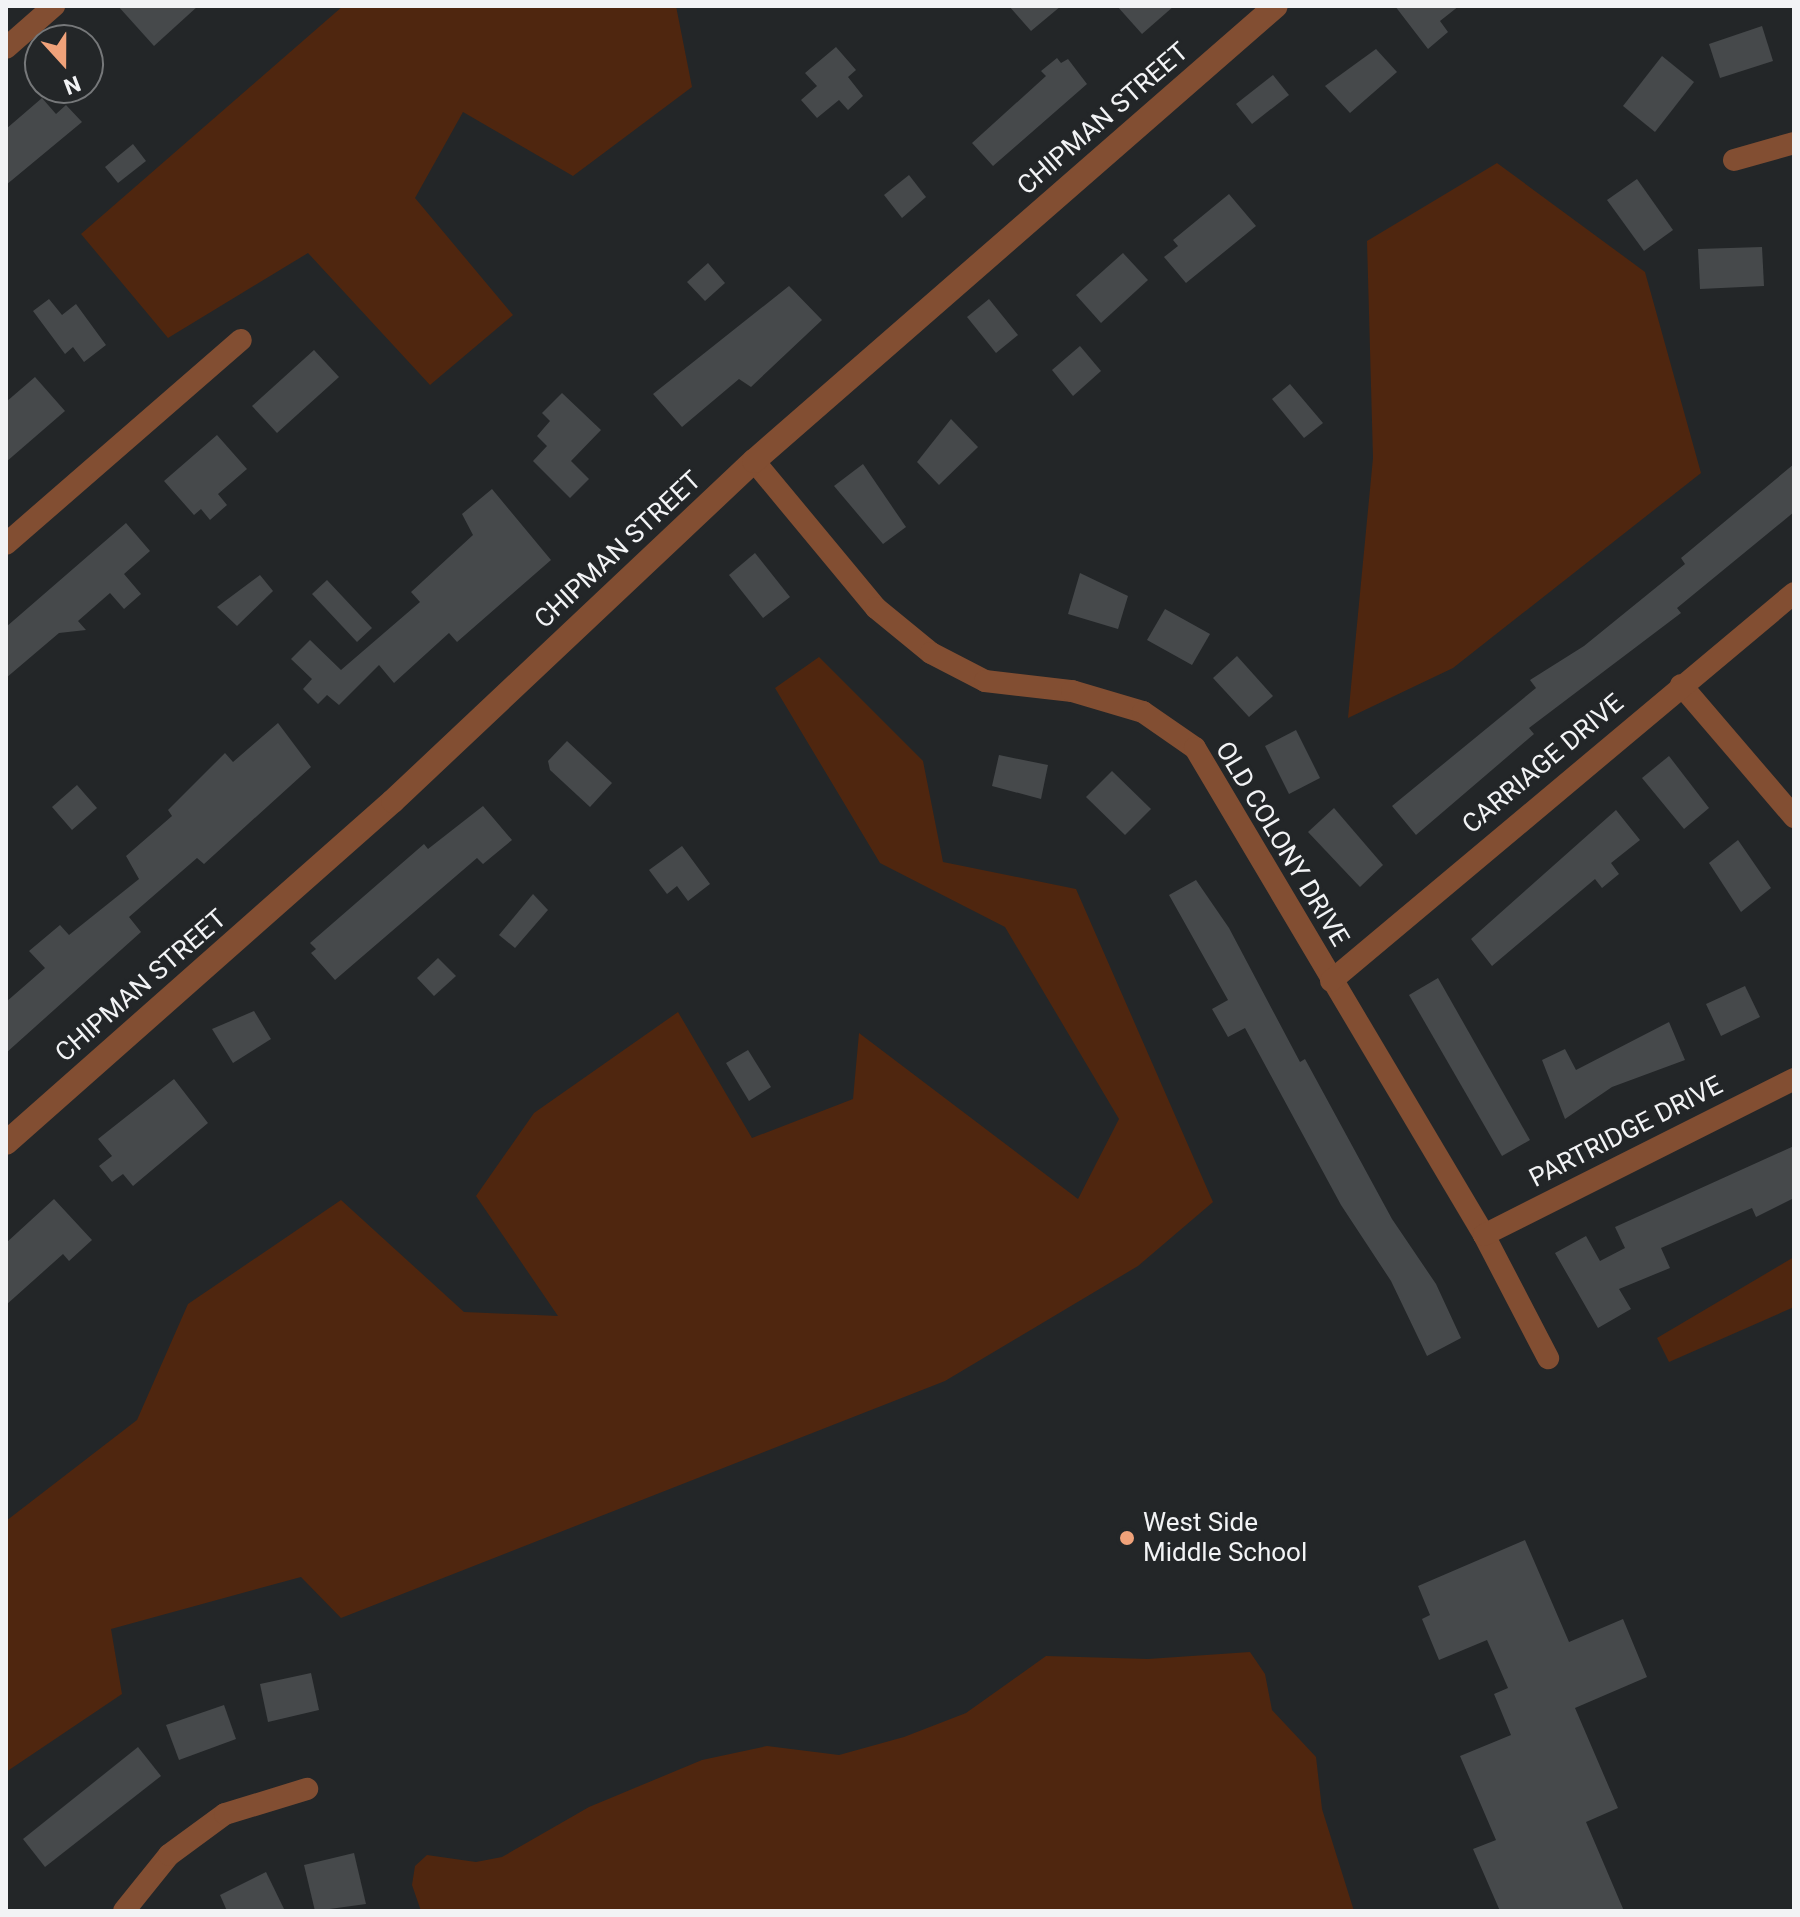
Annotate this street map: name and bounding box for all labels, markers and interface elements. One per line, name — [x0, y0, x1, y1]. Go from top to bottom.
north arrow — [24, 24, 104, 104]
street label: CHIPMAN STREET — [1011, 36, 1195, 202]
text: N — [60, 71, 84, 99]
street label: CHIPMAN STREET — [528, 465, 708, 635]
street label: CARRIAGE DRIVE — [1456, 688, 1630, 840]
street label: OLD COLONY DRIVE — [1209, 736, 1355, 952]
street label: CHIPMAN STREET — [49, 903, 233, 1069]
street label: PARTRIDGE DRIVE — [1524, 1070, 1728, 1194]
place label: West Side Middle School — [1143, 1507, 1307, 1568]
marker: West Side Middle School — [1118, 1529, 1136, 1547]

